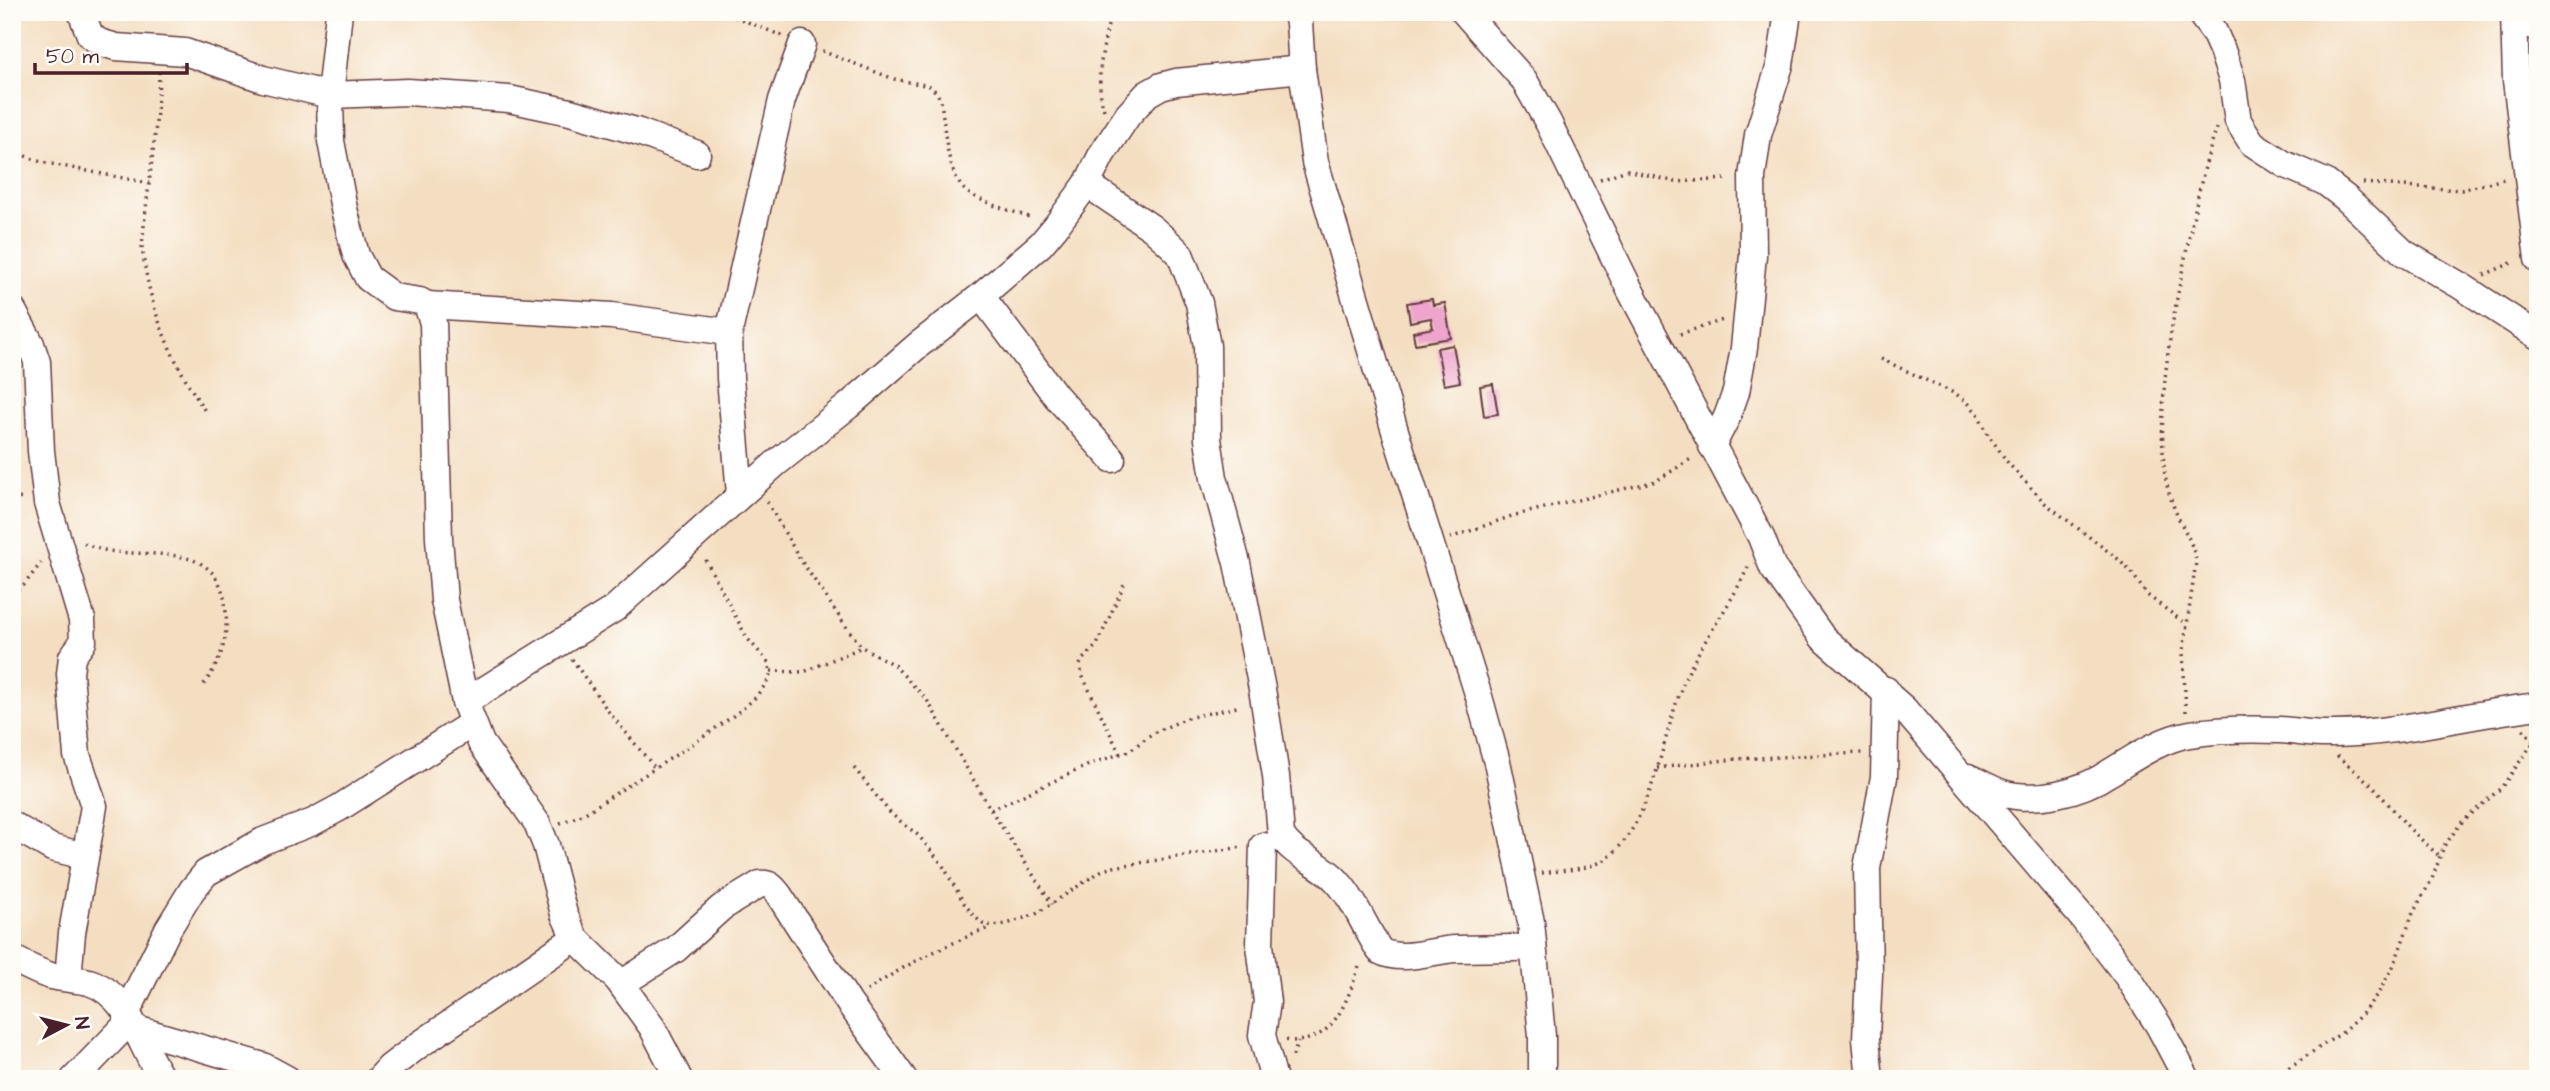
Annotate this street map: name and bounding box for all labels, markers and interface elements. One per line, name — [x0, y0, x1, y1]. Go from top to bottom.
scale bar — [35, 32, 187, 76]
text: 50 m — [46, 42, 100, 71]
north arrow — [32, 990, 102, 1060]
text: N — [67, 1016, 96, 1031]

